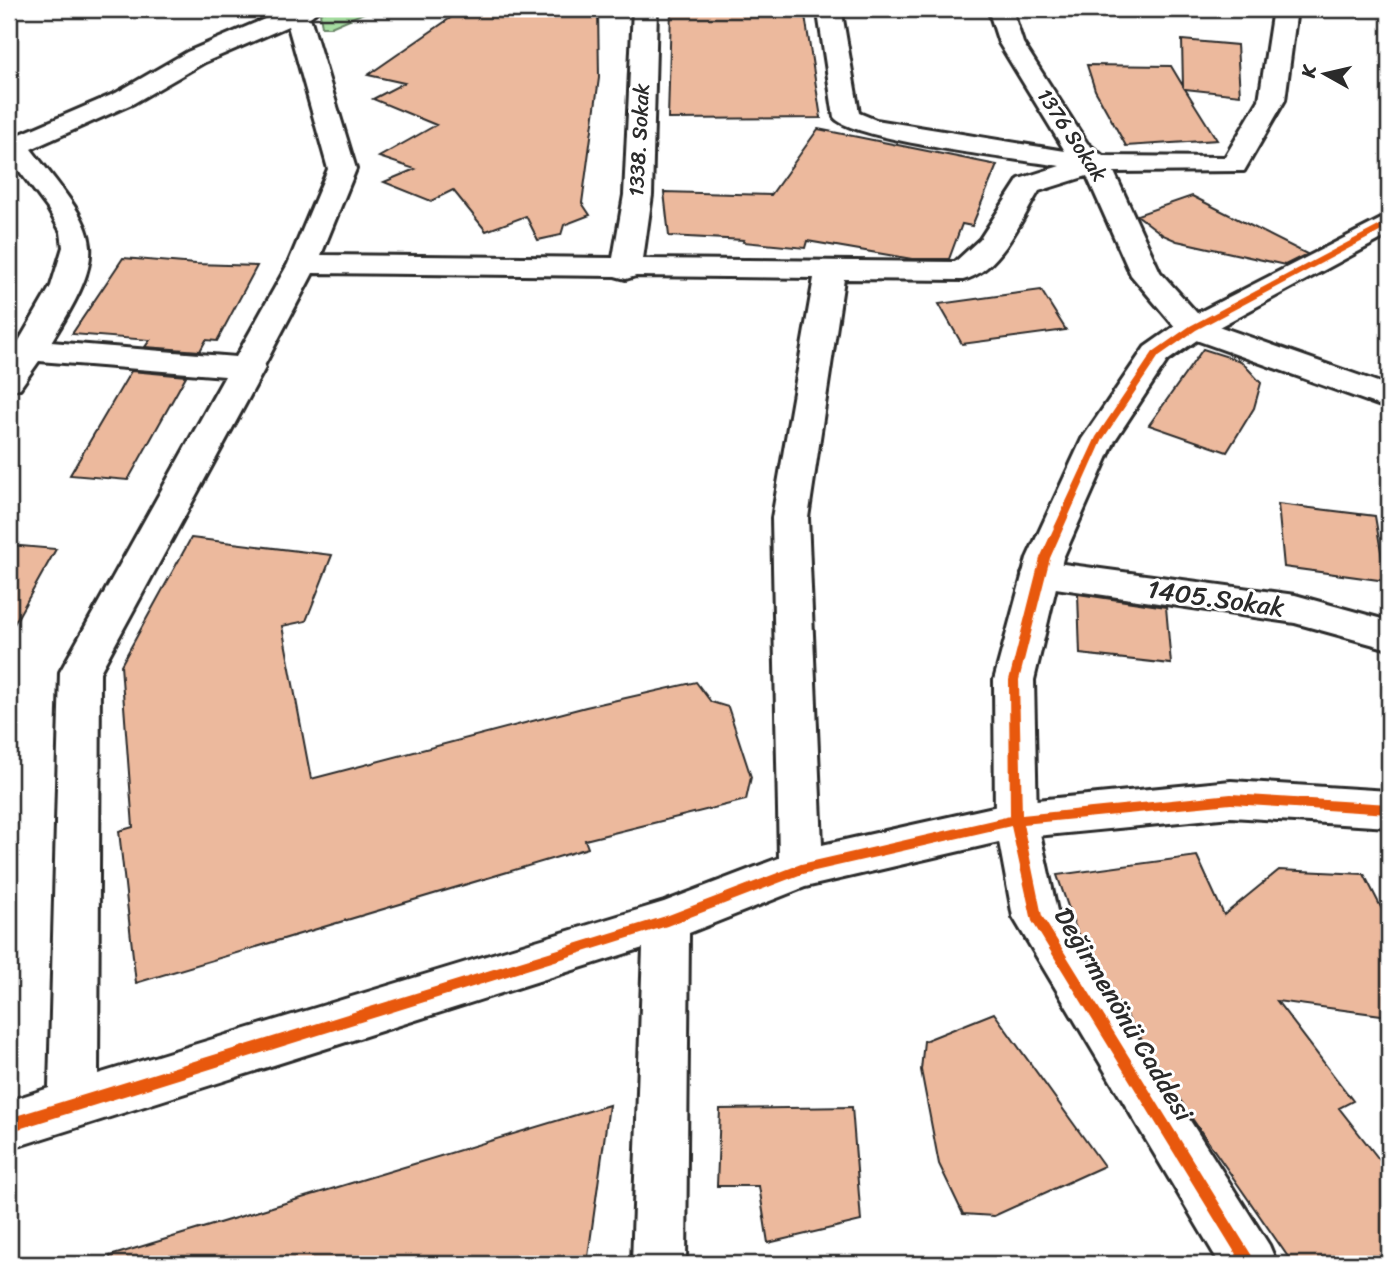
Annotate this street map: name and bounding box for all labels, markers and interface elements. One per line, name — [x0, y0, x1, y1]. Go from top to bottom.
north arrow — [1290, 38, 1360, 108]
text: K — [1291, 62, 1326, 81]
street label: 1376 Sokak — [1026, 80, 1118, 190]
street label: 1338. Sokak — [617, 82, 661, 198]
street label: 1405.Sokak — [1145, 566, 1288, 630]
street label: Değirmenönü Caddesi — [1042, 898, 1207, 1131]

